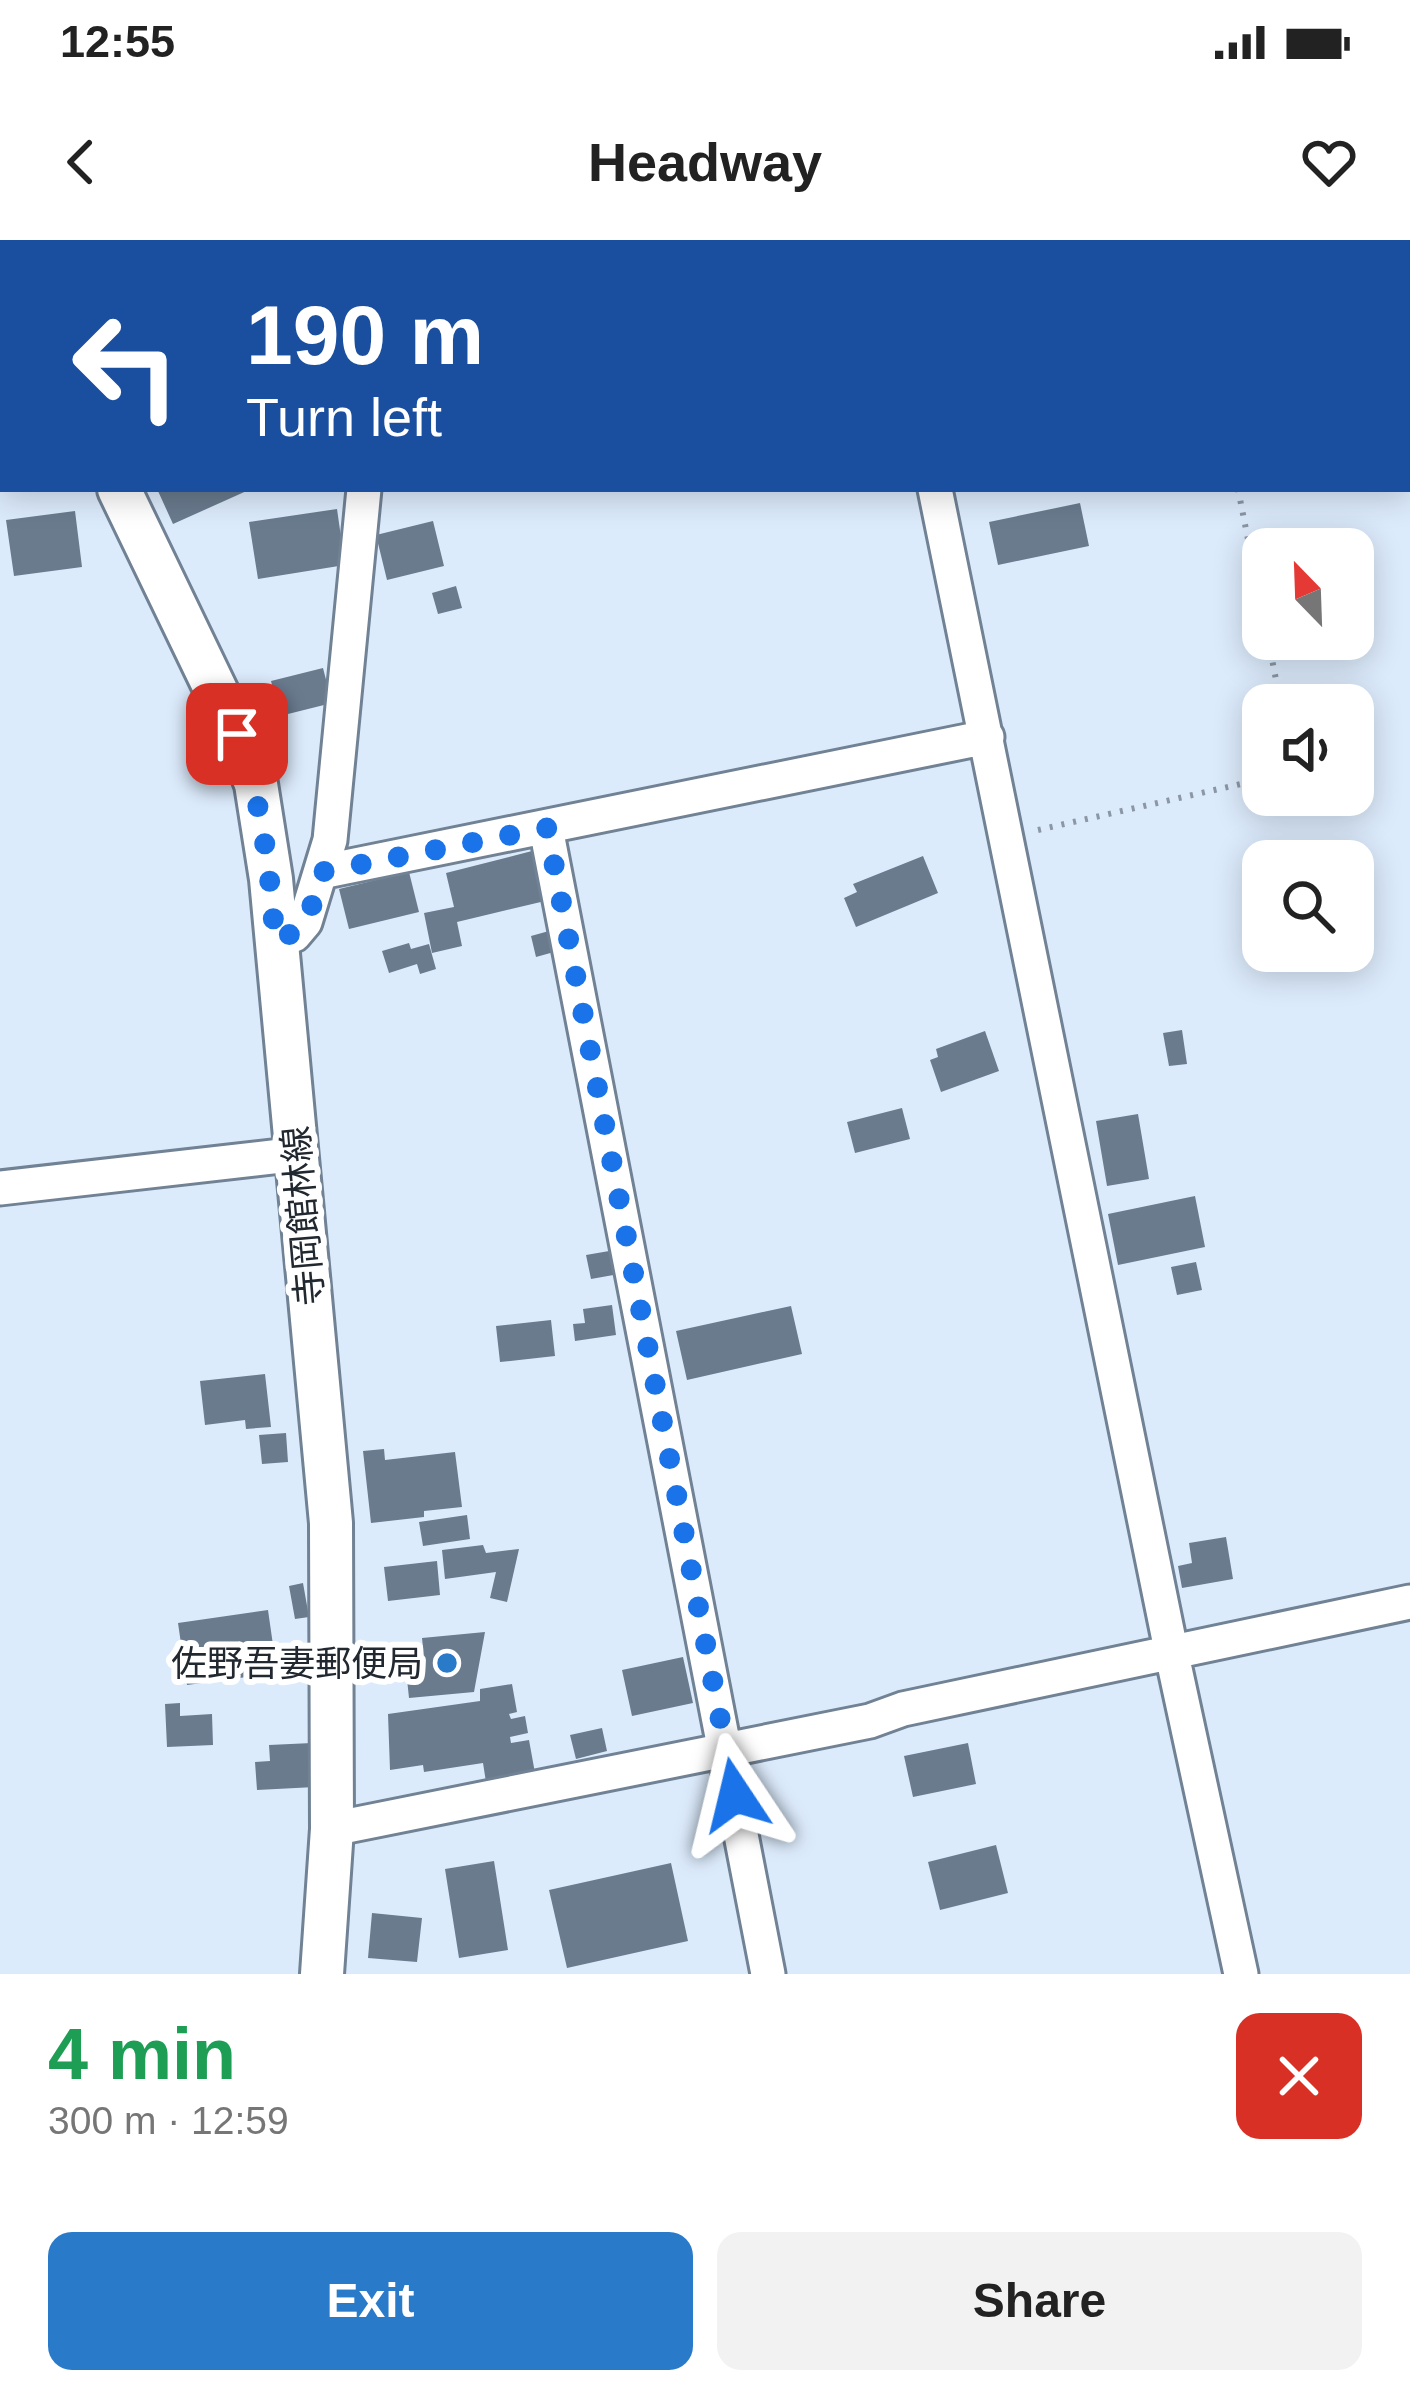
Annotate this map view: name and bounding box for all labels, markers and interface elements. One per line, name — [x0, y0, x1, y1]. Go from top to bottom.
text: 12:55 — [60, 16, 175, 67]
icon: back — [48, 129, 114, 195]
icon: heart — [1296, 129, 1362, 195]
text: Headway — [588, 132, 822, 192]
icon: left — [48, 288, 204, 444]
text: 190 m — [246, 288, 484, 382]
text: Turn left — [246, 387, 442, 447]
north arrow — [1242, 528, 1374, 660]
map controls — [1242, 528, 1374, 972]
pin — [186, 683, 288, 785]
button: sound — [1242, 684, 1374, 816]
icon: arrive — [204, 701, 270, 767]
button: search — [1242, 840, 1374, 972]
street label: 寺岡館林線 — [275, 1125, 331, 1307]
place label: 佐野吾妻郵便局 — [171, 1643, 423, 1684]
marker: 佐野吾妻郵便局 — [434, 1650, 460, 1676]
position arrow — [672, 1732, 798, 1858]
button: close — [1236, 2013, 1362, 2139]
text: 4 min — [48, 2014, 236, 2094]
text: 300 m · 12:59 — [48, 2099, 289, 2142]
button: Exit — [48, 2232, 693, 2370]
button: Share — [717, 2232, 1362, 2370]

